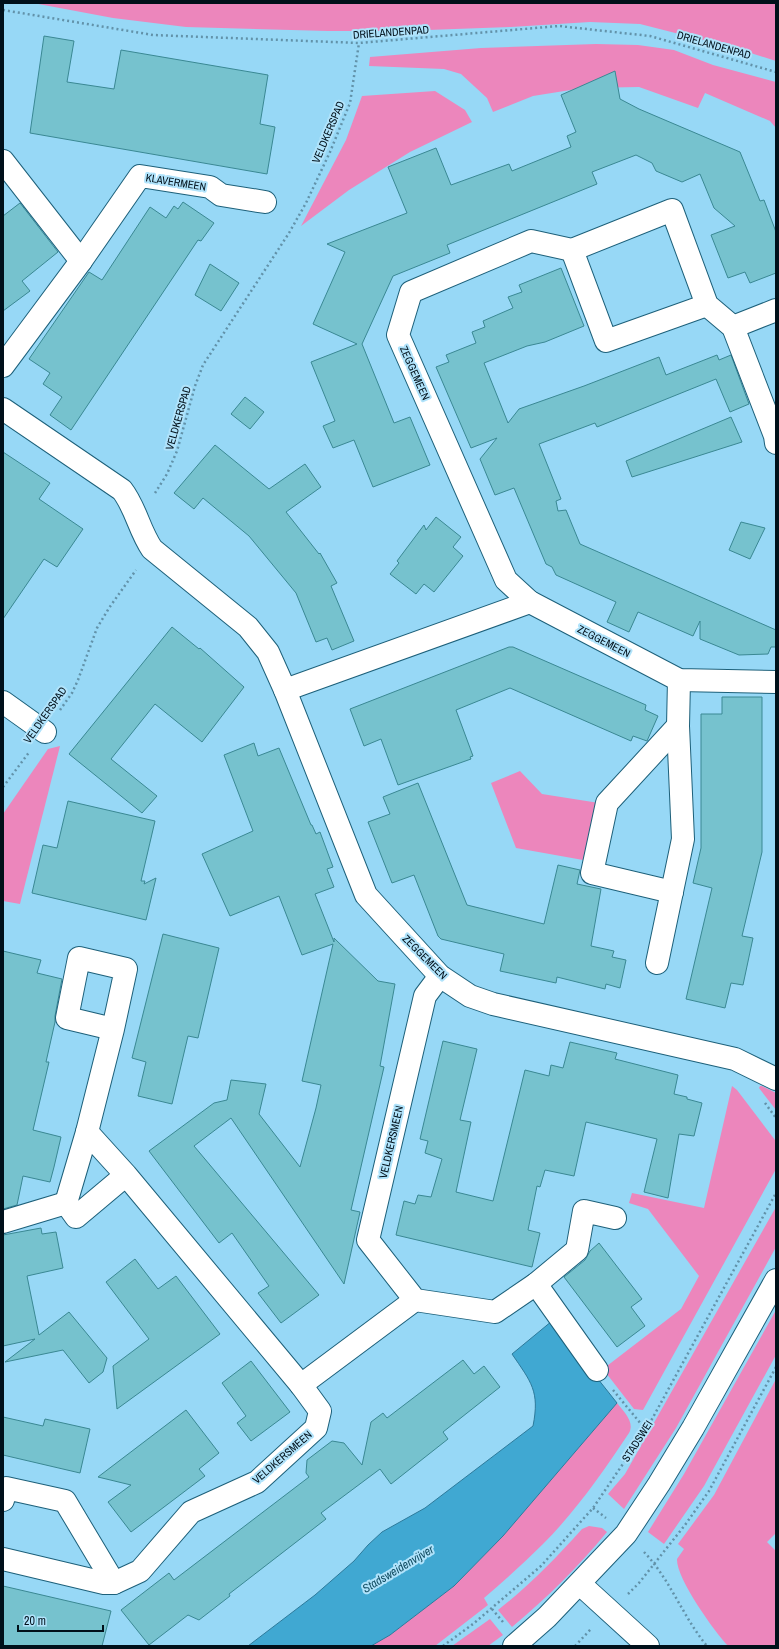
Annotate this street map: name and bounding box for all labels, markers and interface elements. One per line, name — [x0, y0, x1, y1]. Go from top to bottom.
street label: DRIELANDENPAD — [353, 22, 429, 42]
street label: DRIELANDENPAD — [676, 28, 752, 62]
street label: VELDKERSPAD — [309, 99, 347, 165]
street label: KLAVERMEEN — [145, 170, 207, 194]
street label: ZEGGEMEEN — [397, 344, 433, 402]
street label: VELDKERSPAD — [162, 384, 194, 452]
street label: ZEGGEMEEN — [575, 622, 633, 660]
street label: VELDKERSPAD — [20, 684, 70, 746]
street label: ZEGGEMEEN — [400, 932, 450, 982]
street label: VELDKERSMEEN — [376, 1104, 406, 1180]
street label: STADSWEI — [618, 1418, 656, 1464]
street label: VELDKERSMEEN — [249, 1427, 315, 1487]
water label: Stadsweidenvijver — [359, 1541, 437, 1597]
scale bar — [18, 1607, 103, 1633]
text: 20 m — [24, 1613, 46, 1629]

